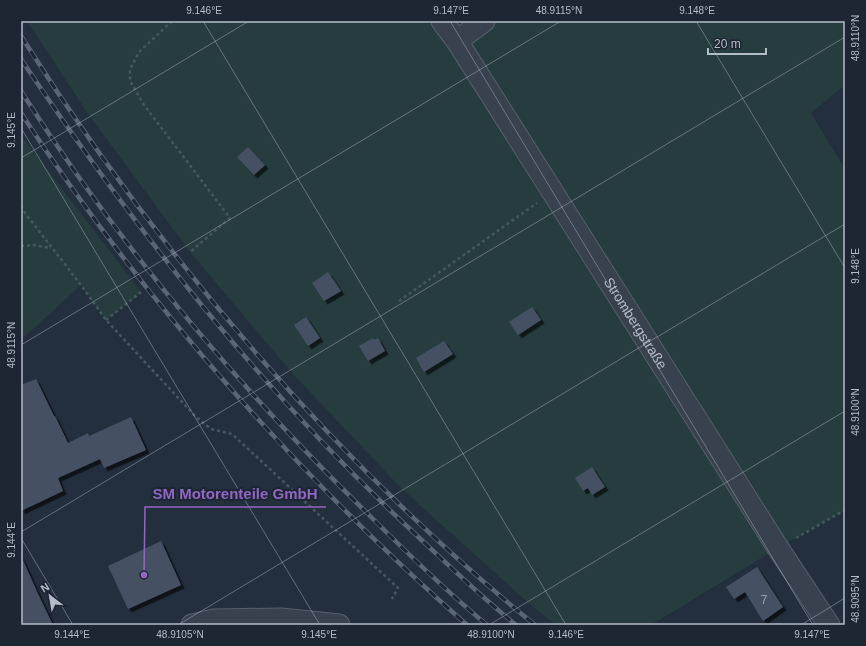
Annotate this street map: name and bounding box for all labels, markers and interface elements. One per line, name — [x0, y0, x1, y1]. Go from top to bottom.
text: 9.146°E — [186, 5, 222, 16]
text: 9.147°E — [433, 5, 469, 16]
text: 48.9115°N — [536, 5, 582, 16]
text: 9.148°E — [679, 5, 715, 16]
text: 48.9110°N — [850, 15, 861, 61]
scale bar — [708, 30, 766, 56]
text: 20 m — [714, 37, 741, 51]
text: 9.145°E — [6, 112, 17, 148]
text: 9.148°E — [850, 248, 861, 284]
street label: Strombergstraße — [601, 274, 671, 372]
text: 48.9115°N — [6, 322, 17, 368]
text: 48.9100°N — [850, 388, 861, 436]
callout: SM Motorenteile GmbH — [145, 480, 326, 507]
text: SM Motorenteile GmbH — [152, 485, 318, 502]
text: 9.144°E — [6, 522, 17, 558]
text: 48.9095°N — [850, 575, 861, 623]
north arrow — [30, 576, 70, 616]
text: N — [38, 580, 51, 595]
house number: 7 — [761, 593, 768, 607]
text: 9.144°E — [54, 629, 90, 640]
text: 48.9105°N — [156, 629, 204, 640]
text: 9.145°E — [301, 629, 337, 640]
text: 48.9100°N — [467, 629, 515, 640]
text: 9.146°E — [548, 629, 584, 640]
text: 9.147°E — [794, 629, 830, 640]

